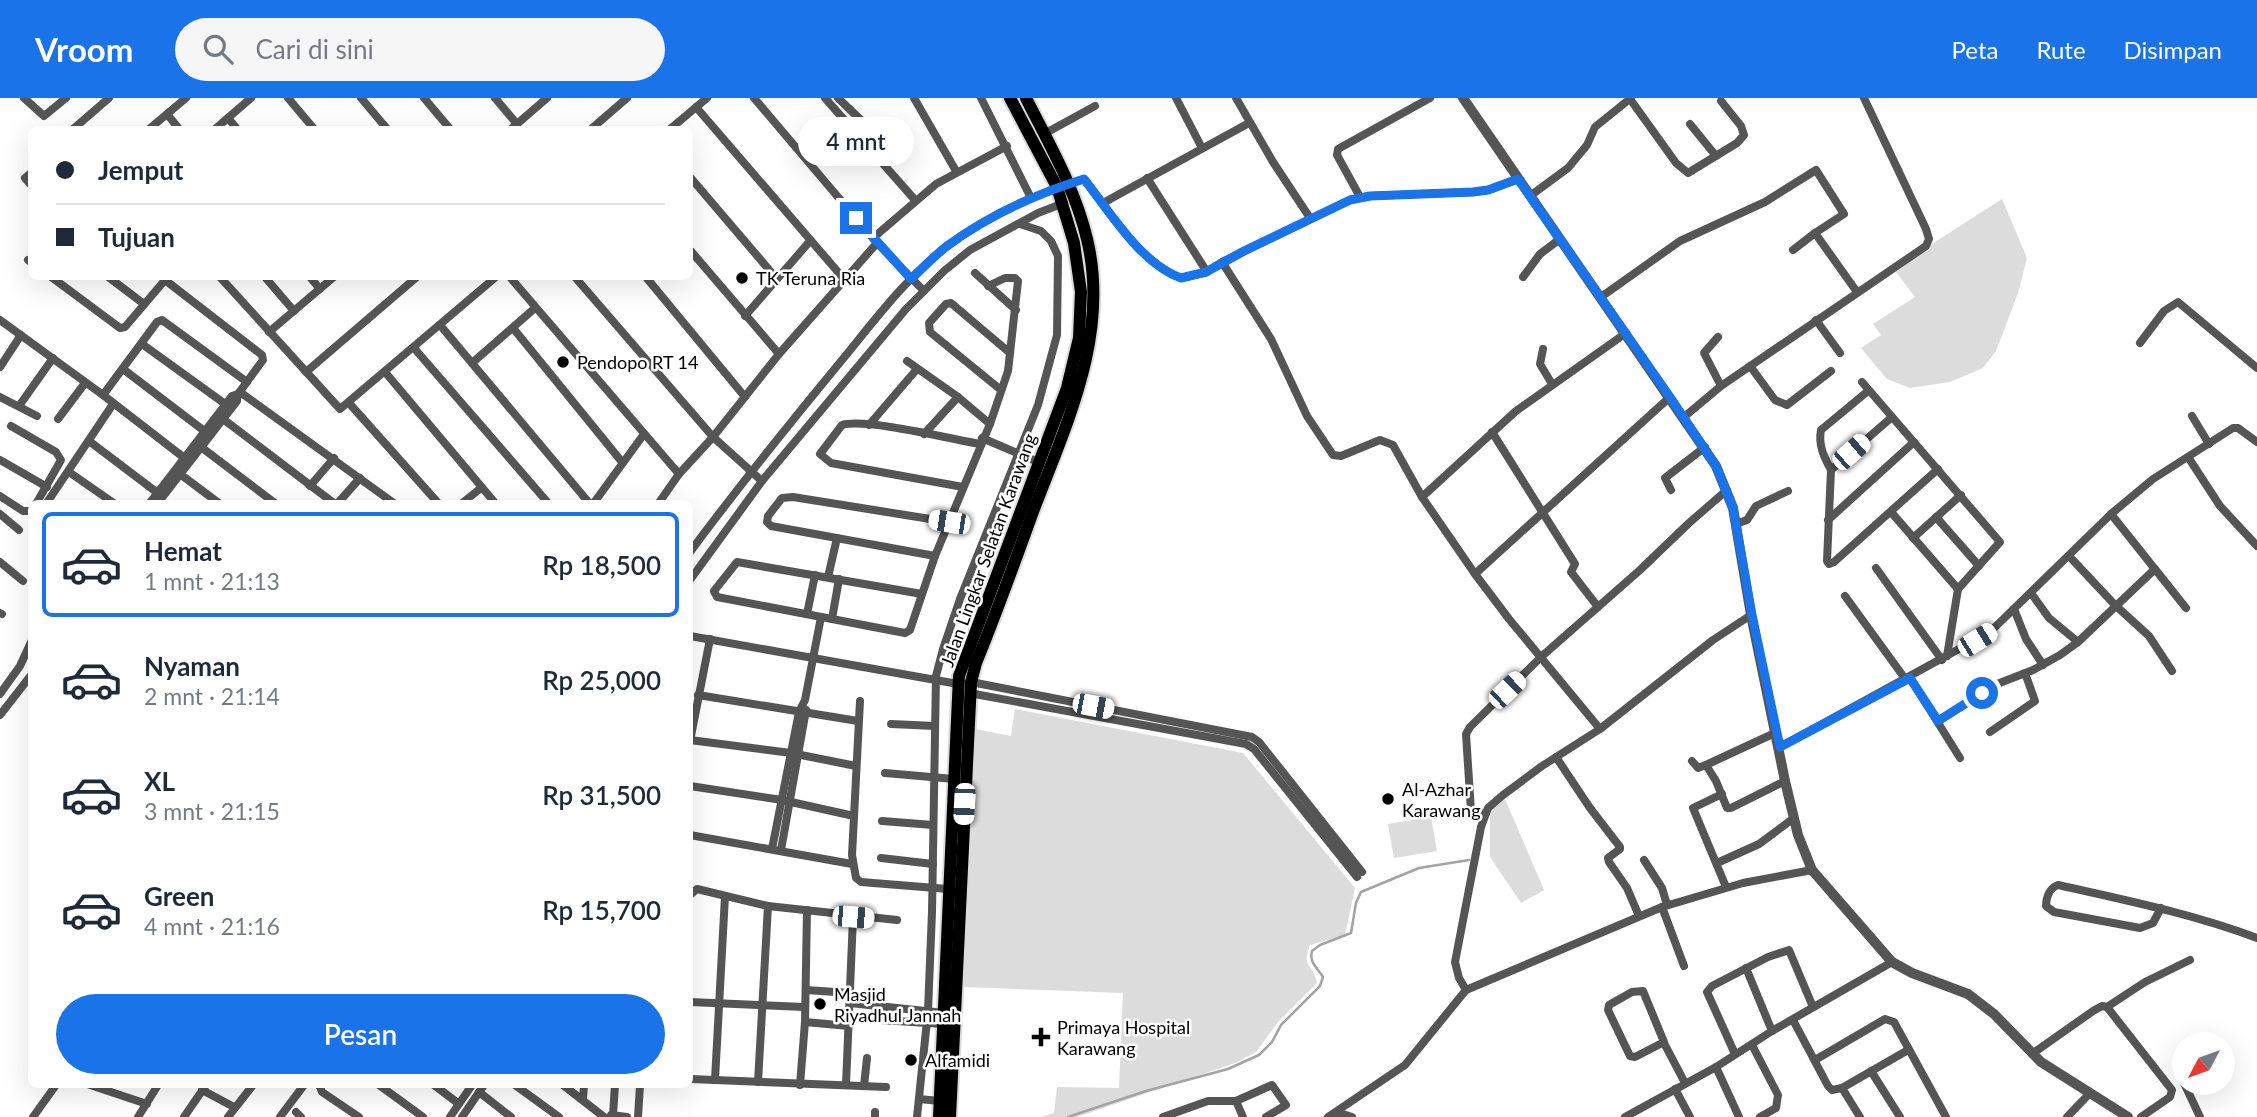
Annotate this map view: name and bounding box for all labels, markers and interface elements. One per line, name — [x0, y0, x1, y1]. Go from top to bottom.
search box — [175, 18, 665, 81]
text: Vroom — [35, 29, 133, 69]
icon: search — [199, 30, 237, 68]
text: Cari di sini — [255, 33, 374, 65]
text: Peta — [1952, 35, 1998, 64]
text: Rute — [2036, 35, 2086, 64]
text: Disimpan — [2124, 35, 2222, 64]
callout: 4 mnt — [798, 116, 914, 166]
text: 4 mnt — [826, 127, 886, 155]
text: Jemput — [98, 154, 184, 186]
route end — [840, 202, 872, 234]
text: Tujuan — [98, 221, 175, 253]
place label: TK Teruna Ria — [756, 267, 865, 289]
marker: TK Teruna Ria — [734, 270, 750, 286]
place label: Pendopo RT 14 — [577, 351, 699, 373]
marker: Pendopo RT 14 — [555, 354, 571, 370]
street label: Jalan Lingkar Selatan Karawang — [935, 430, 1041, 670]
car — [1829, 430, 1874, 474]
car — [927, 508, 972, 536]
icon: car — [60, 533, 123, 596]
text: Hemat — [144, 535, 222, 567]
text: Rp 18,500 — [542, 549, 661, 581]
text: 1 mnt · 21:13 — [144, 567, 280, 595]
car — [1954, 620, 2001, 660]
icon: car — [60, 648, 123, 711]
text: Nyaman — [144, 650, 240, 682]
text: Rp 25,000 — [542, 664, 661, 696]
car — [1485, 668, 1530, 712]
route start — [1966, 677, 1998, 709]
text: 2 mnt · 21:14 — [144, 682, 280, 710]
car — [1071, 692, 1116, 720]
icon: car — [60, 763, 123, 826]
text: XL — [144, 765, 175, 797]
place label: Al-Azhar Karawang — [1402, 778, 1481, 821]
text: Rp 31,500 — [542, 779, 661, 811]
car — [953, 782, 976, 826]
marker: Al-Azhar Karawang — [1380, 791, 1396, 807]
text: 3 mnt · 21:15 — [144, 797, 280, 825]
icon: car — [60, 878, 123, 941]
text: Green — [144, 880, 214, 912]
text: Rp 15,700 — [542, 894, 661, 926]
car — [832, 905, 875, 929]
text: 4 mnt · 21:16 — [144, 912, 280, 940]
place label: Masjid Riyadhul Jannah — [834, 983, 961, 1026]
button: Pesan — [56, 994, 665, 1074]
marker: Masjid Riyadhul Jannah — [812, 996, 828, 1012]
place label: Primaya Hospital Karawang — [1057, 1016, 1190, 1059]
marker: Primaya Hospital Karawang — [1031, 1027, 1051, 1047]
north arrow — [2172, 1032, 2235, 1096]
map controls — [2172, 1032, 2235, 1095]
place label: Alfamidi — [925, 1049, 990, 1071]
marker: Alfamidi — [903, 1052, 919, 1068]

